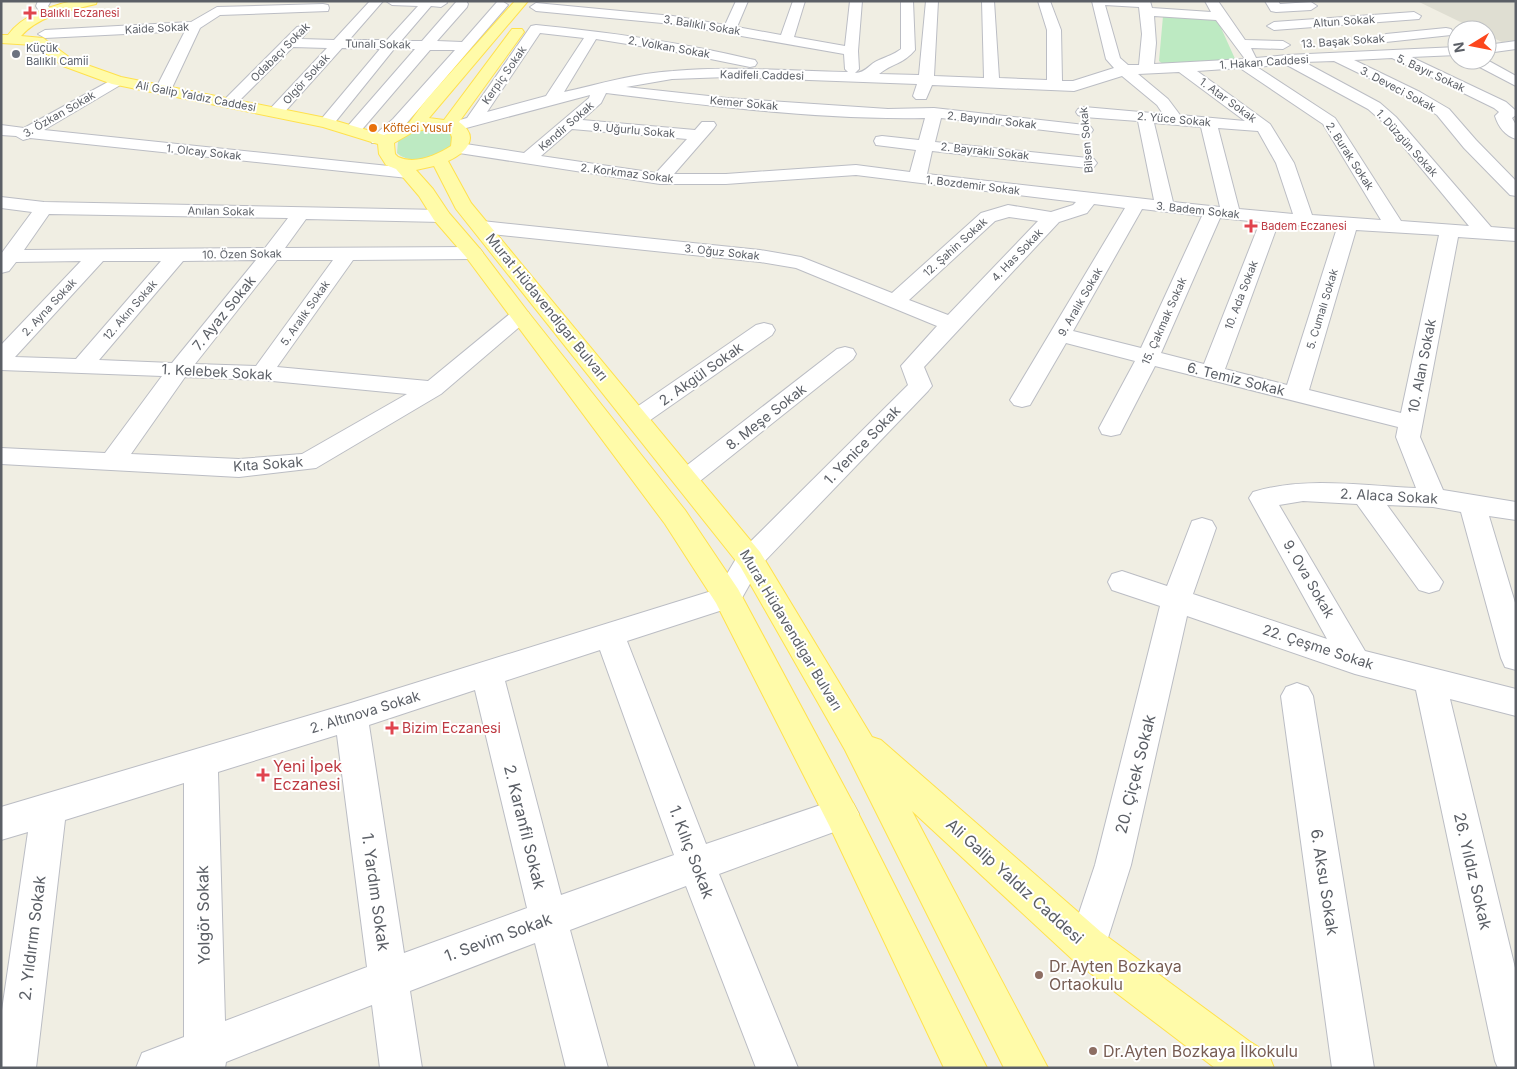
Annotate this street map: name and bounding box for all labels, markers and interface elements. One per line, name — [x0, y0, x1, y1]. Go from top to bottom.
place label: Balıklı Eczanesi — [40, 6, 120, 20]
marker: Balıklı Eczanesi — [24, 7, 36, 19]
street label: 3. Balıklı Sokak — [662, 12, 742, 38]
street label: Altun Sokak — [1313, 12, 1375, 30]
street label: Kaide Sokak — [124, 19, 190, 37]
street label: Odabaçı Sokak — [247, 19, 313, 85]
north arrow — [1447, 20, 1497, 70]
street label: 13. Başak Sokak — [1301, 31, 1385, 51]
street label: 2. Volkan Sokak — [627, 33, 711, 61]
street label: Tunalı Sokak — [345, 36, 411, 52]
place label: Küçük Balıklı Camii — [26, 41, 88, 68]
text: N — [1449, 41, 1468, 54]
street label: Kerpiç Sokak — [479, 43, 529, 107]
marker: Küçük Balıklı Camii — [10, 48, 22, 60]
street label: Olgör Sokak — [280, 51, 332, 107]
street label: 5. Bayır Sokak — [1395, 51, 1467, 95]
street label: 1. Hakan Caddesi — [1219, 52, 1309, 72]
street label: 3. Deveci Sokak — [1358, 63, 1438, 115]
street label: Kadifeli Caddesi — [720, 67, 804, 83]
street label: 1. Atar Sokak — [1197, 75, 1259, 125]
street label: Ali Galip Yaldız Caddesi — [135, 77, 257, 115]
street label: 3. Özkan Sokak — [20, 88, 98, 140]
street label: Kemer Sokak — [709, 93, 779, 113]
street label: Kendir Sokak — [536, 98, 596, 154]
street label: Bilsen Sokak — [1076, 106, 1096, 174]
street label: 1. Düzgün Sokak — [1373, 106, 1441, 180]
street label: 2. Bayındır Sokak — [946, 108, 1038, 132]
street label: 2. Yüce Sokak — [1136, 109, 1212, 129]
street label: 9. Uğurlu Sokak — [592, 119, 676, 141]
street label: 2. Burak Sokak — [1323, 119, 1377, 193]
place label: Köfteci Yusuf — [383, 121, 452, 135]
marker: Köfteci Yusuf — [367, 122, 379, 134]
street label: 2. Bayraklı Sokak — [940, 139, 1030, 163]
street label: 1. Olcay Sokak — [166, 141, 242, 163]
street label: 2. Korkmaz Sokak — [580, 160, 674, 186]
street label: 1. Bozdemir Sokak — [925, 172, 1021, 198]
street label: 3. Badem Sokak — [1156, 199, 1240, 221]
street label: Anılan Sokak — [187, 203, 255, 219]
street label: 12. Şahin Sokak — [920, 215, 990, 279]
place label: Badem Eczanesi — [1261, 219, 1347, 233]
marker: Badem Eczanesi — [1245, 220, 1257, 232]
street label: 4. Has Sokak — [988, 226, 1046, 284]
street label: Murat Hüdavendigar Bulvarı — [483, 230, 612, 384]
street label: 3. Oğuz Sokak — [684, 241, 760, 263]
street label: 10. Özen Sokak — [202, 246, 282, 262]
street label: 10. Ada Sokak — [1221, 258, 1261, 332]
street label: 9. Aralık Sokak — [1055, 265, 1105, 339]
street label: 5. Cumalı Sokak — [1303, 267, 1341, 351]
street label: 7. Ayaz Sokak — [188, 272, 259, 353]
street label: 2. Ayna Sokak — [19, 275, 79, 339]
street label: 15. Çakmak Sokak — [1138, 275, 1190, 367]
street label: 12. Akın Sokak — [100, 277, 160, 343]
street label: 5. Aralık Sokak — [277, 277, 333, 349]
street label: 10. Alan Sokak — [1404, 317, 1439, 415]
street label: 2. Akgül Sokak — [656, 338, 746, 409]
street label: 6. Temiz Sokak — [1185, 358, 1287, 399]
street label: 1. Kelebek Sokak — [161, 360, 273, 383]
street label: 8. Meşe Sokak — [722, 380, 809, 453]
street label: 1. Yenice Sokak — [820, 402, 904, 487]
street label: Kıta Sokak — [232, 453, 304, 474]
street label: 2. Alaca Sokak — [1340, 484, 1439, 507]
street label: 9. Ova Sokak — [1280, 537, 1339, 621]
street label: Murat Hüdavendigar Bulvarı — [737, 546, 846, 713]
street label: 22. Çeşme Sokak — [1260, 621, 1376, 673]
street label: 2. Altınova Sokak — [308, 687, 422, 736]
street label: 20. Çiçek Sokak — [1111, 712, 1160, 836]
place label: Bizim Eczanesi — [402, 719, 501, 736]
marker: Bizim Eczanesi — [386, 722, 398, 734]
place label: Yeni İpek Eczanesi — [273, 756, 342, 794]
street label: 2. Karanfil Sokak — [500, 763, 550, 892]
marker: Yeni İpek Eczanesi — [257, 769, 269, 781]
street label: 1. Kılıç Sokak — [665, 803, 719, 902]
street label: 26. Yıldız Sokak — [1450, 810, 1496, 932]
street label: Ali Galip Yaldız Caddesi — [942, 814, 1088, 948]
street label: 6. Aksu Sokak — [1307, 828, 1343, 937]
street label: 1. Yardım Sokak — [358, 832, 394, 952]
street label: Yolgör Sokak — [192, 865, 214, 965]
street label: 2. Yıldırım Sokak — [14, 874, 50, 1002]
street label: 1. Sevim Sokak — [442, 908, 555, 966]
place label: Dr.Ayten Bozkaya Ortaokulu — [1049, 956, 1182, 994]
marker: Dr.Ayten Bozkaya Ortaokulu — [1033, 969, 1045, 981]
place label: Dr.Ayten Bozkaya İlkokulu — [1103, 1041, 1298, 1061]
marker: Dr.Ayten Bozkaya İlkokulu — [1087, 1045, 1099, 1057]

